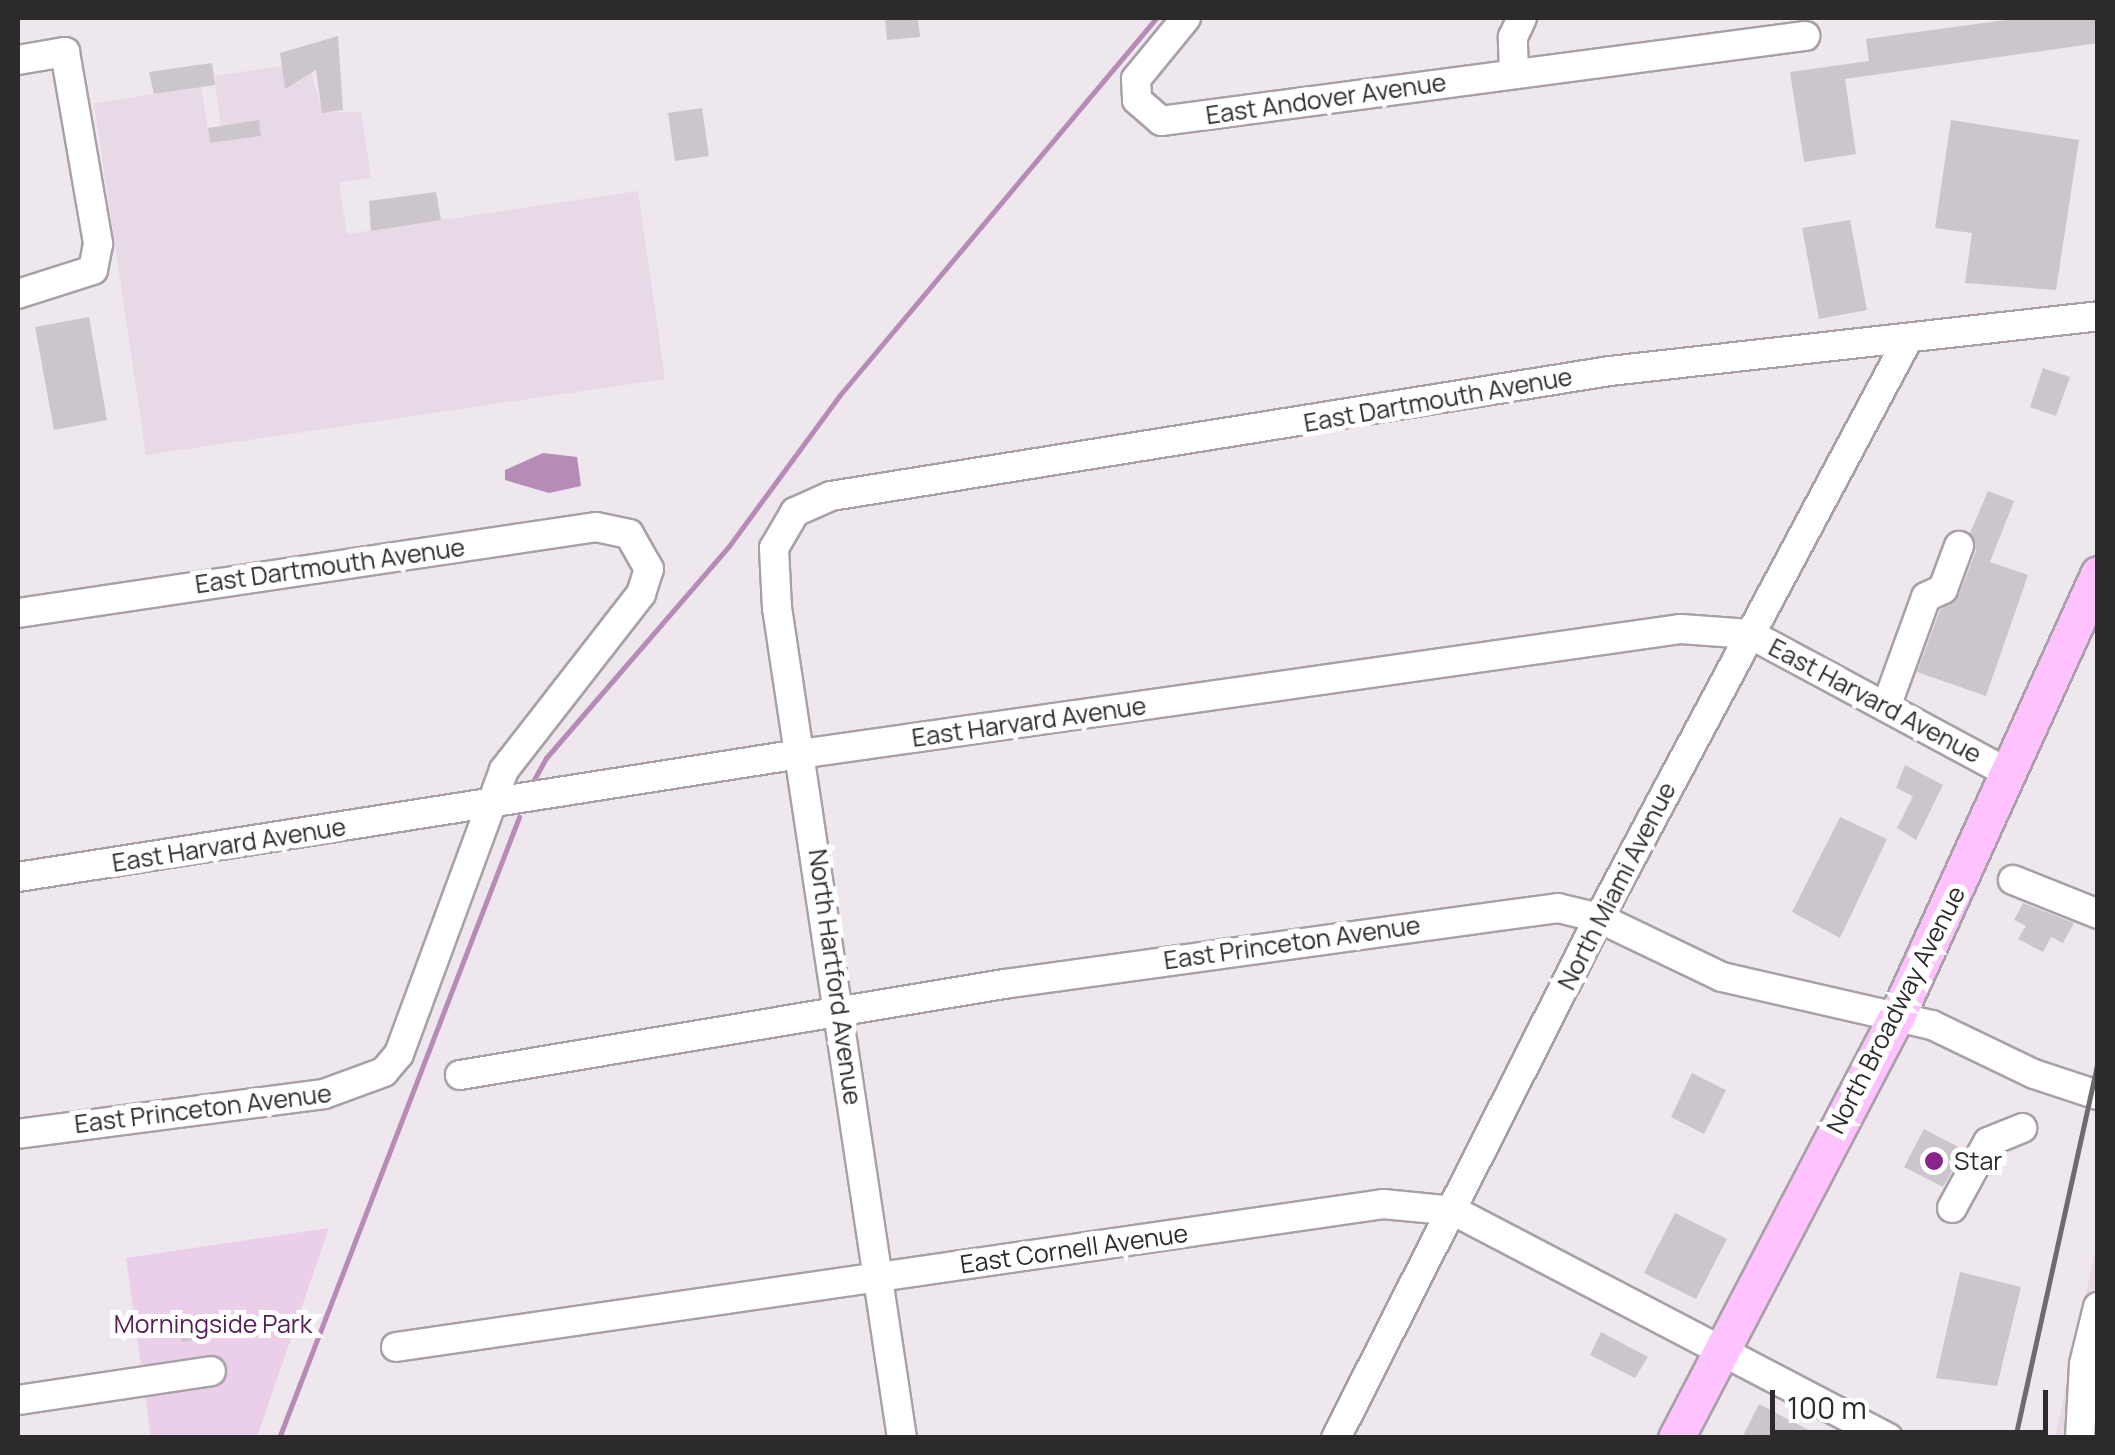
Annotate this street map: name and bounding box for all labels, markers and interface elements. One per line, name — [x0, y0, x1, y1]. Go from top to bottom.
street label: East Andover Avenue — [1204, 67, 1448, 131]
street label: East Dartmouth Avenue — [1301, 362, 1575, 438]
street label: East Dartmouth Avenue — [193, 532, 467, 600]
street label: East Harvard Avenue — [1764, 632, 1986, 770]
street label: East Harvard Avenue — [910, 691, 1148, 753]
street label: North Miami Avenue — [1552, 777, 1682, 995]
street label: East Harvard Avenue — [110, 812, 348, 878]
street label: North Hartford Avenue — [802, 847, 868, 1107]
street label: North Broadway Avenue — [1821, 881, 1971, 1139]
street label: East Princeton Avenue — [1162, 910, 1422, 976]
street label: East Princeton Avenue — [73, 1078, 333, 1140]
place label: Star — [1954, 1146, 2002, 1176]
marker: Star — [1923, 1150, 1945, 1172]
street label: East Cornell Avenue — [958, 1218, 1190, 1280]
park label: Morningside Park — [114, 1309, 312, 1339]
scale bar — [1775, 1370, 2052, 1432]
text: 100 m — [1787, 1387, 1867, 1428]

